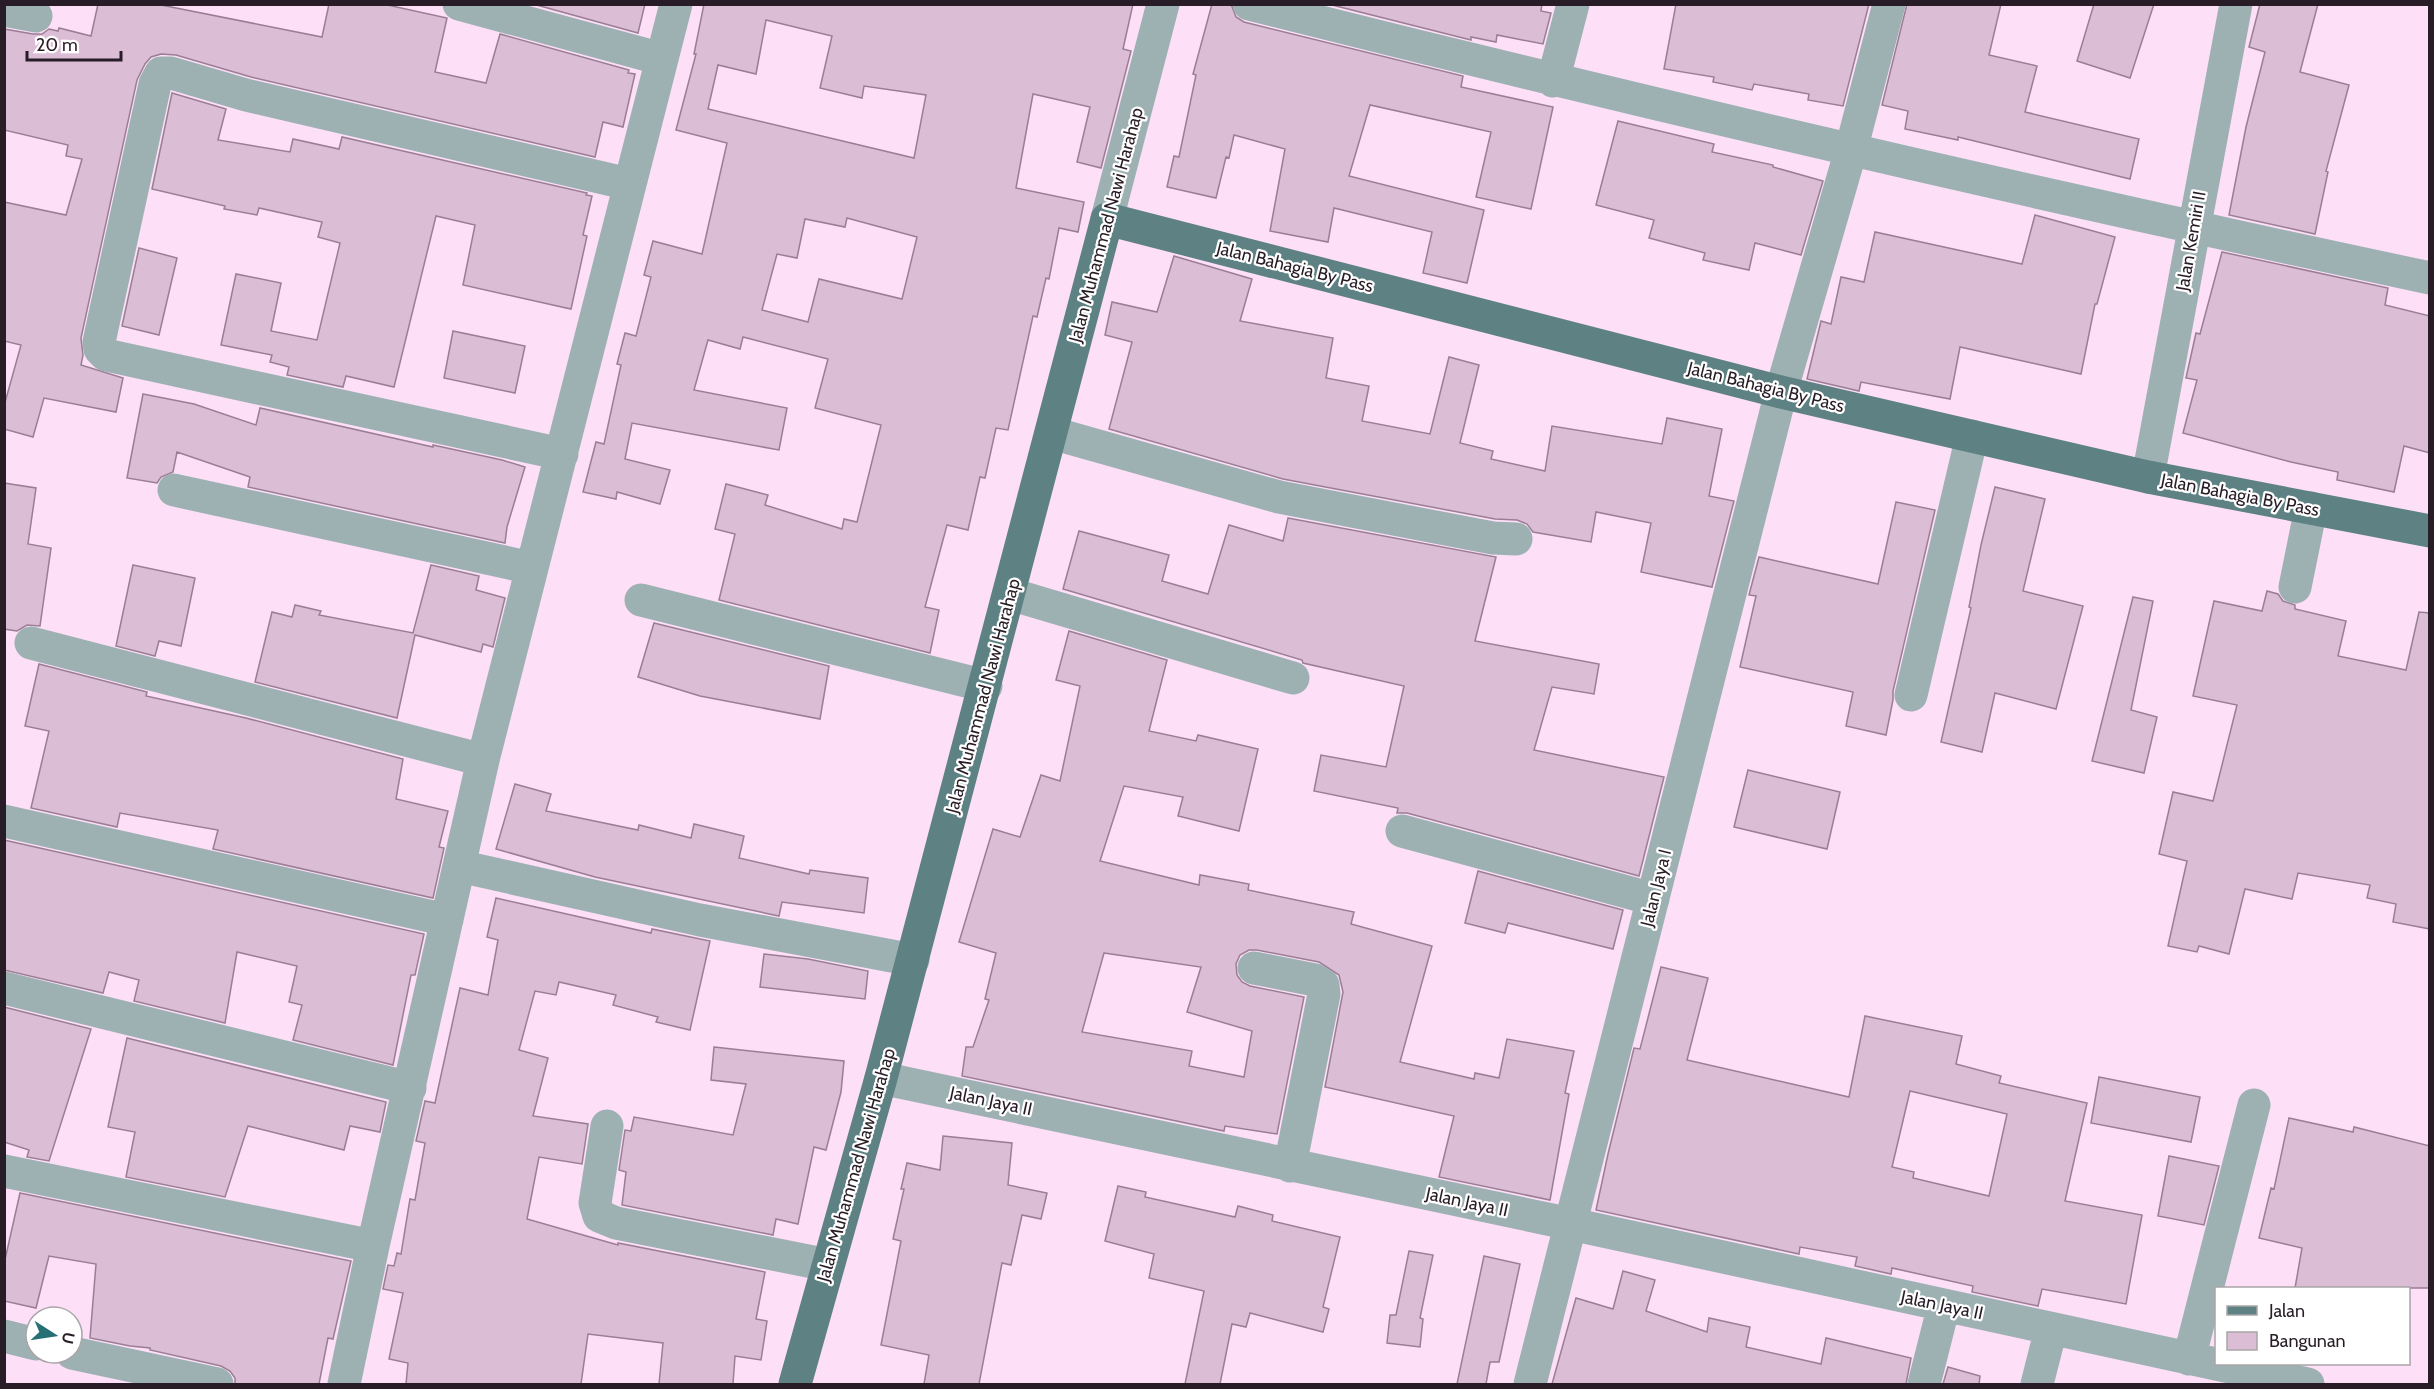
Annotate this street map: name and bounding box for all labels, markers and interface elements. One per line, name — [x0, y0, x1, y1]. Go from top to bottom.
scale bar — [27, 24, 122, 62]
text: 20 m — [36, 34, 78, 56]
street label: Jalan Muhammad Nawi Harahap — [1064, 105, 1148, 346]
street label: Jalan Kemiri II — [2171, 189, 2211, 294]
street label: Jalan Bahagia By Pass — [1213, 237, 1376, 297]
street label: Jalan Bahagia By Pass — [1684, 357, 1847, 417]
street label: Jalan Bahagia By Pass — [2158, 469, 2321, 521]
street label: Jalan Muhammad Nawi Harahap — [941, 576, 1025, 817]
street label: Jalan Jaya I — [1636, 847, 1676, 930]
street label: Jalan Muhammad Nawi Harahap — [812, 1046, 900, 1285]
street label: Jalan Jaya II — [947, 1081, 1034, 1120]
street label: Jalan Jaya II — [1423, 1182, 1510, 1221]
street label: Jalan Jaya II — [1898, 1285, 1985, 1324]
legend — [2215, 1287, 2410, 1365]
text: Jalan — [2268, 1300, 2305, 1322]
north arrow — [24, 1305, 84, 1365]
text: U — [58, 1330, 79, 1346]
text: Bangunan — [2269, 1330, 2346, 1352]

